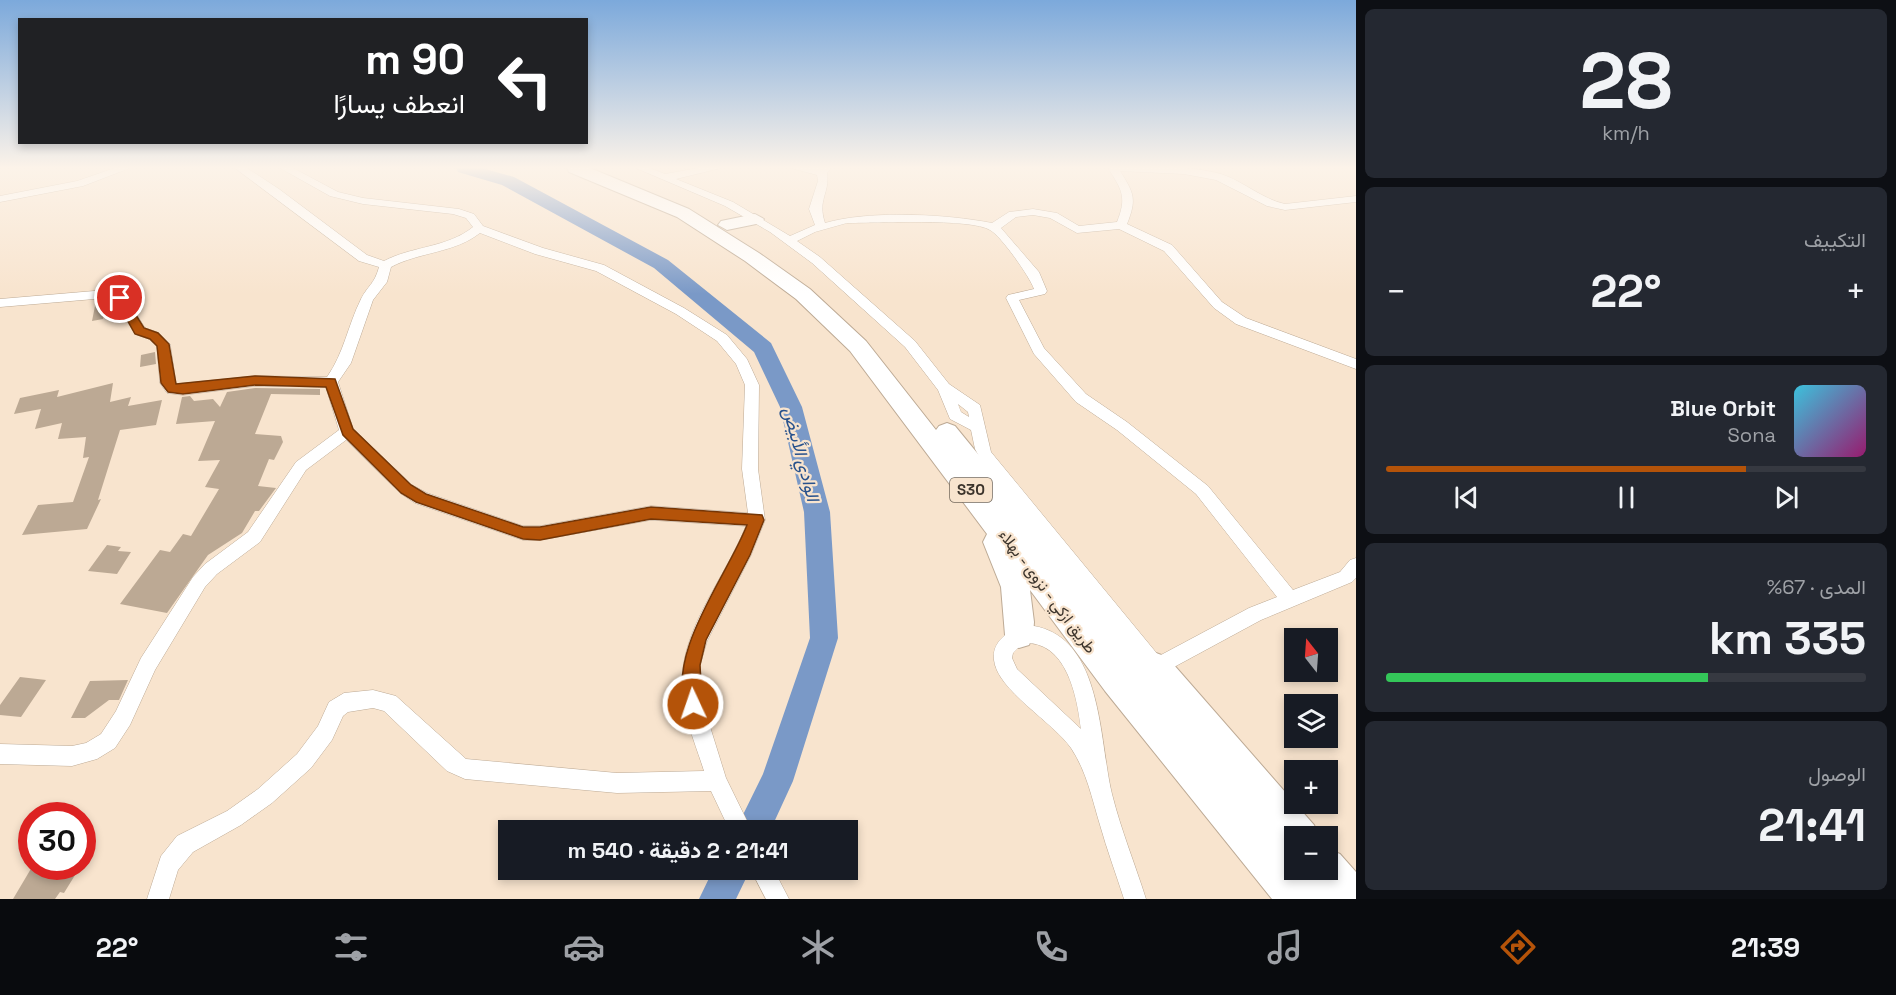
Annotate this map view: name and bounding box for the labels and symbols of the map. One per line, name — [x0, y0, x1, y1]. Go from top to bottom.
pin — [94, 272, 145, 323]
water label: الوادي الأبيض — [774, 404, 826, 506]
road number: S30 — [950, 478, 992, 502]
street label: طريق ازكي - نزوى - بهلاء — [992, 525, 1101, 659]
north arrow — [1284, 628, 1338, 682]
position arrow — [661, 672, 725, 736]
speed limit sign: 30 — [18, 802, 96, 880]

